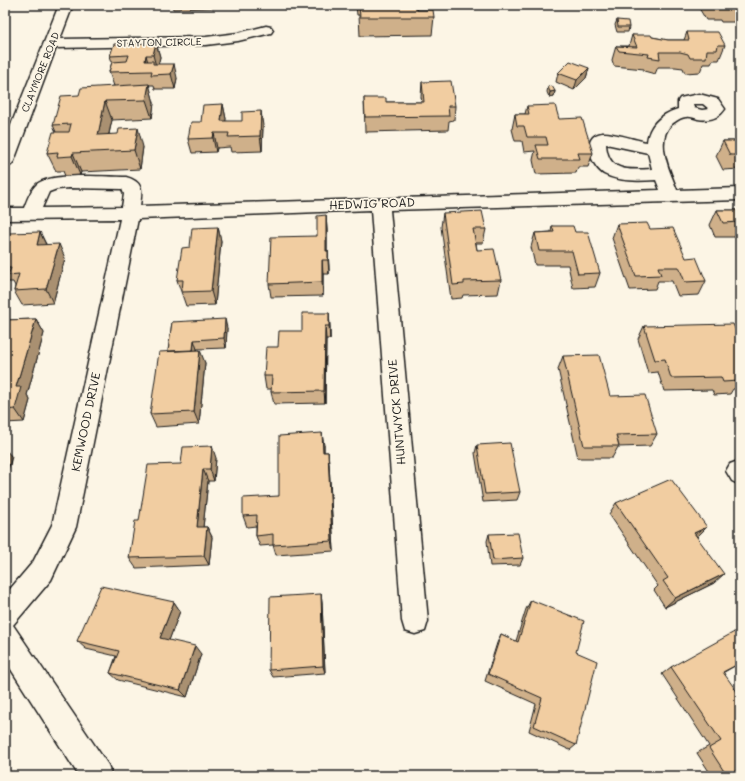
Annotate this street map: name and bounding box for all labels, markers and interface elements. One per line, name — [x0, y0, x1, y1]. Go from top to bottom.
street label: CLAYMORE ROAD — [18, 30, 62, 114]
street label: STAYTON CIRCLE — [116, 34, 202, 50]
street label: HEDWIG ROAD — [329, 194, 415, 212]
street label: HUNTWYCK DRIVE — [383, 358, 409, 466]
street label: KEMWOOD DRIVE — [67, 371, 103, 473]

